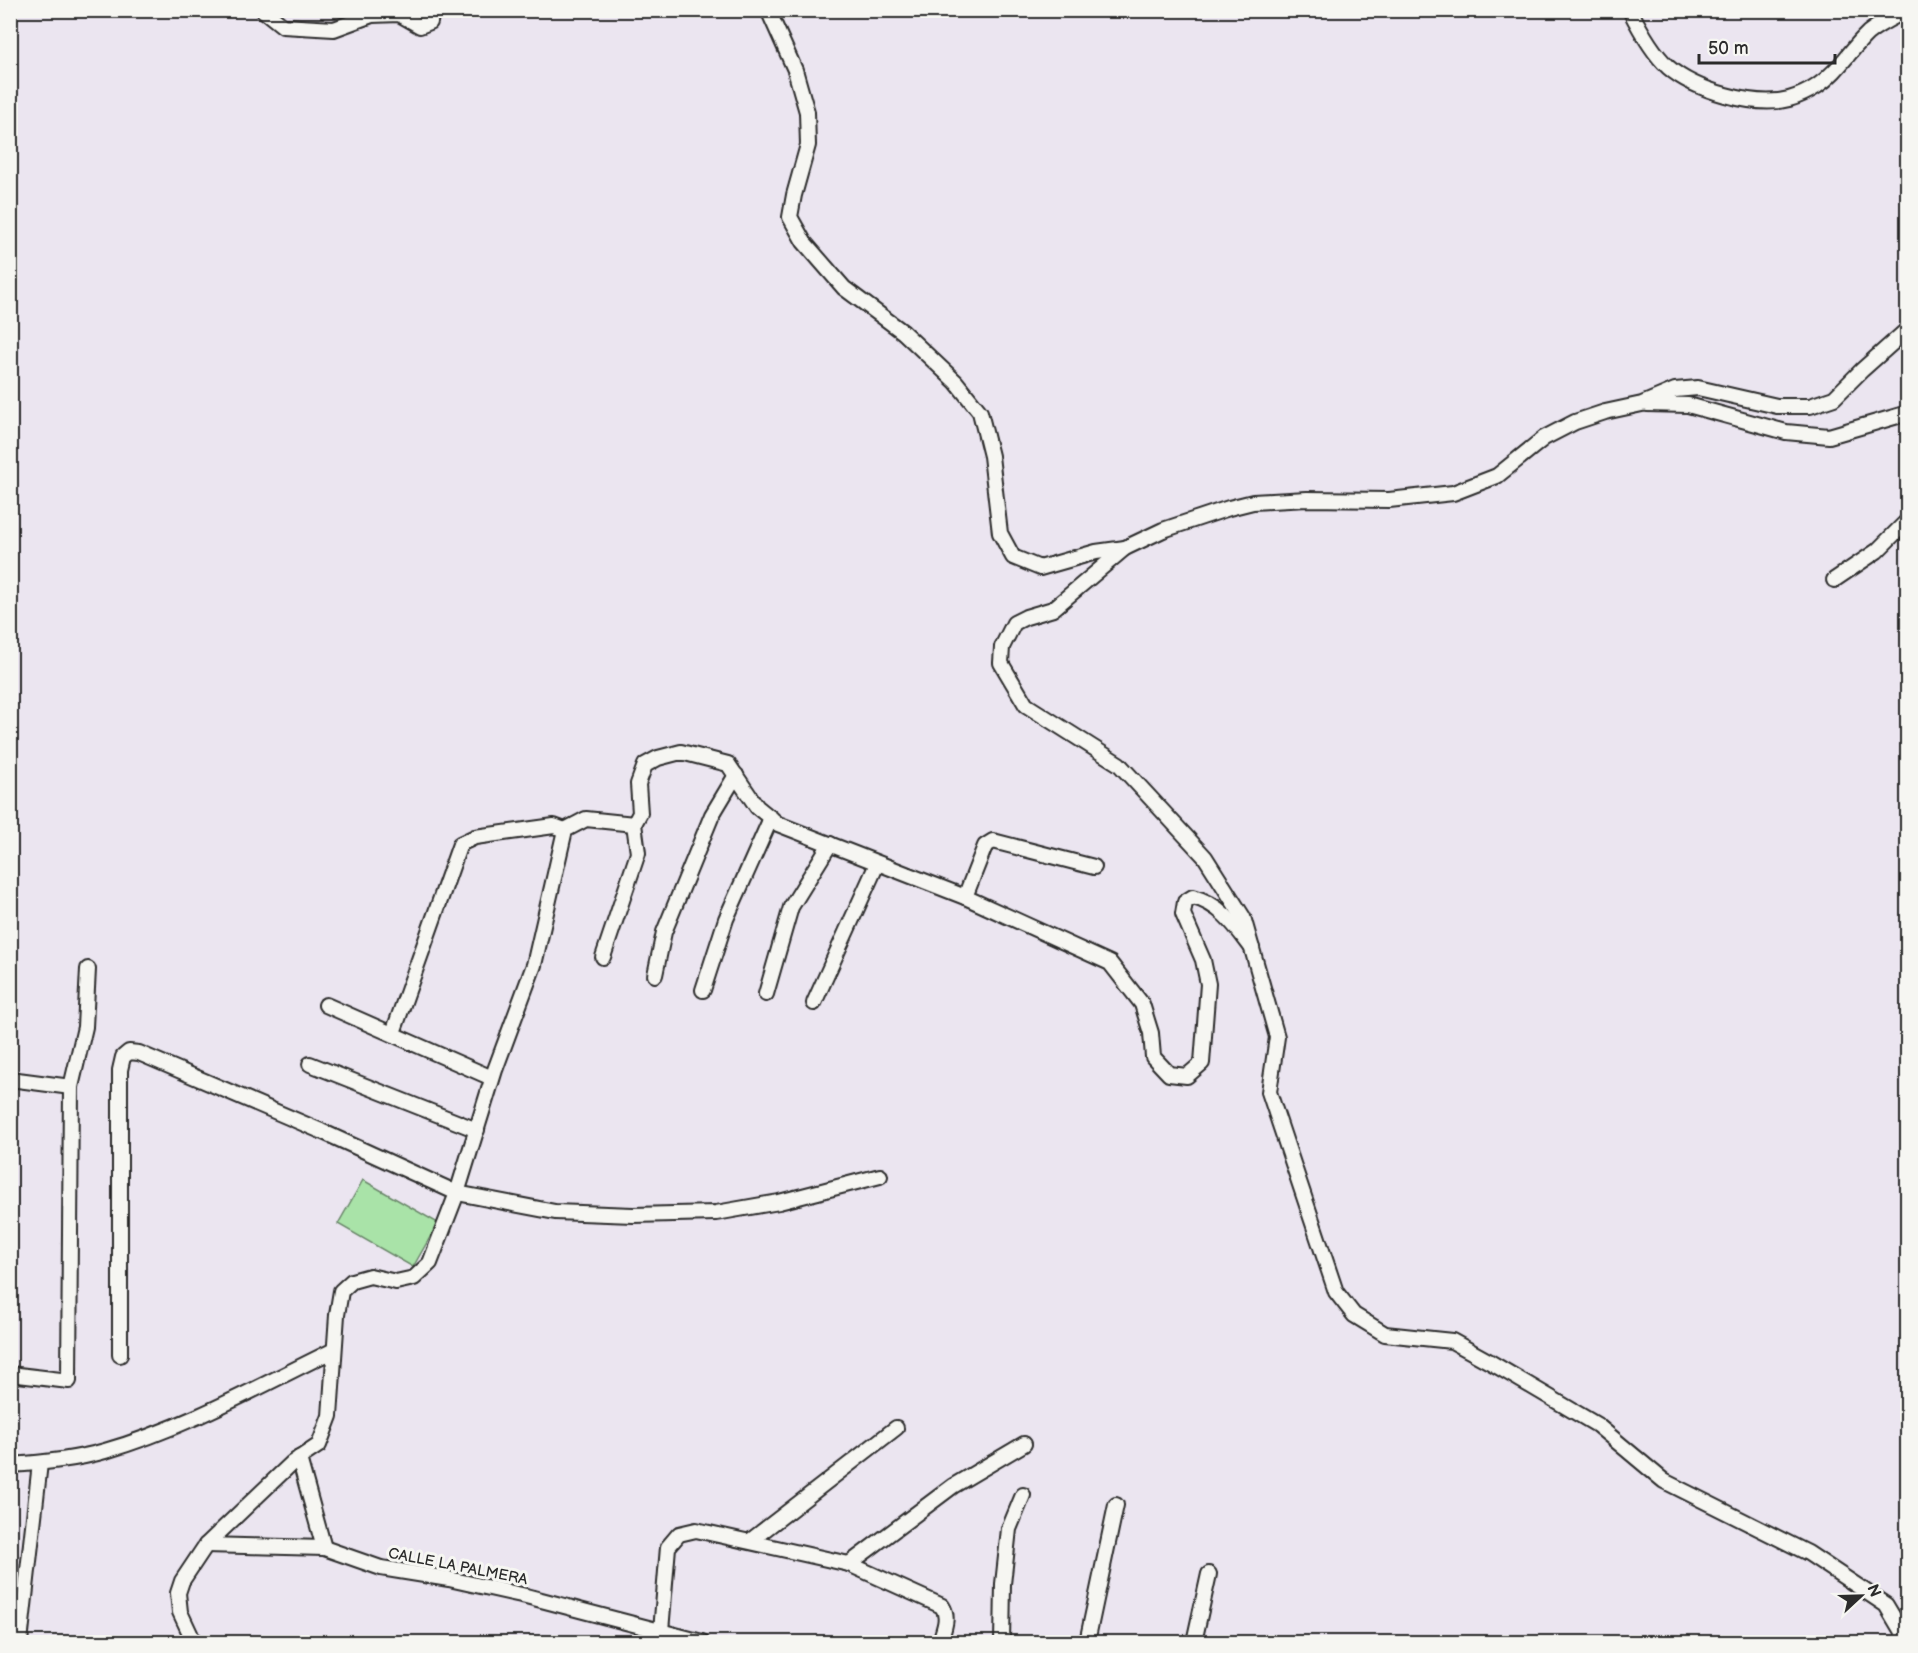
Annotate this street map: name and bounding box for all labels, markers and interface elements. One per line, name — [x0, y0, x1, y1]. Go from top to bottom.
scale bar — [1699, 27, 1836, 65]
text: 50 m — [1708, 38, 1749, 59]
street label: CALLE LA PALMERA — [387, 1544, 530, 1589]
north arrow — [1831, 1566, 1891, 1626]
text: N — [1862, 1582, 1885, 1600]

